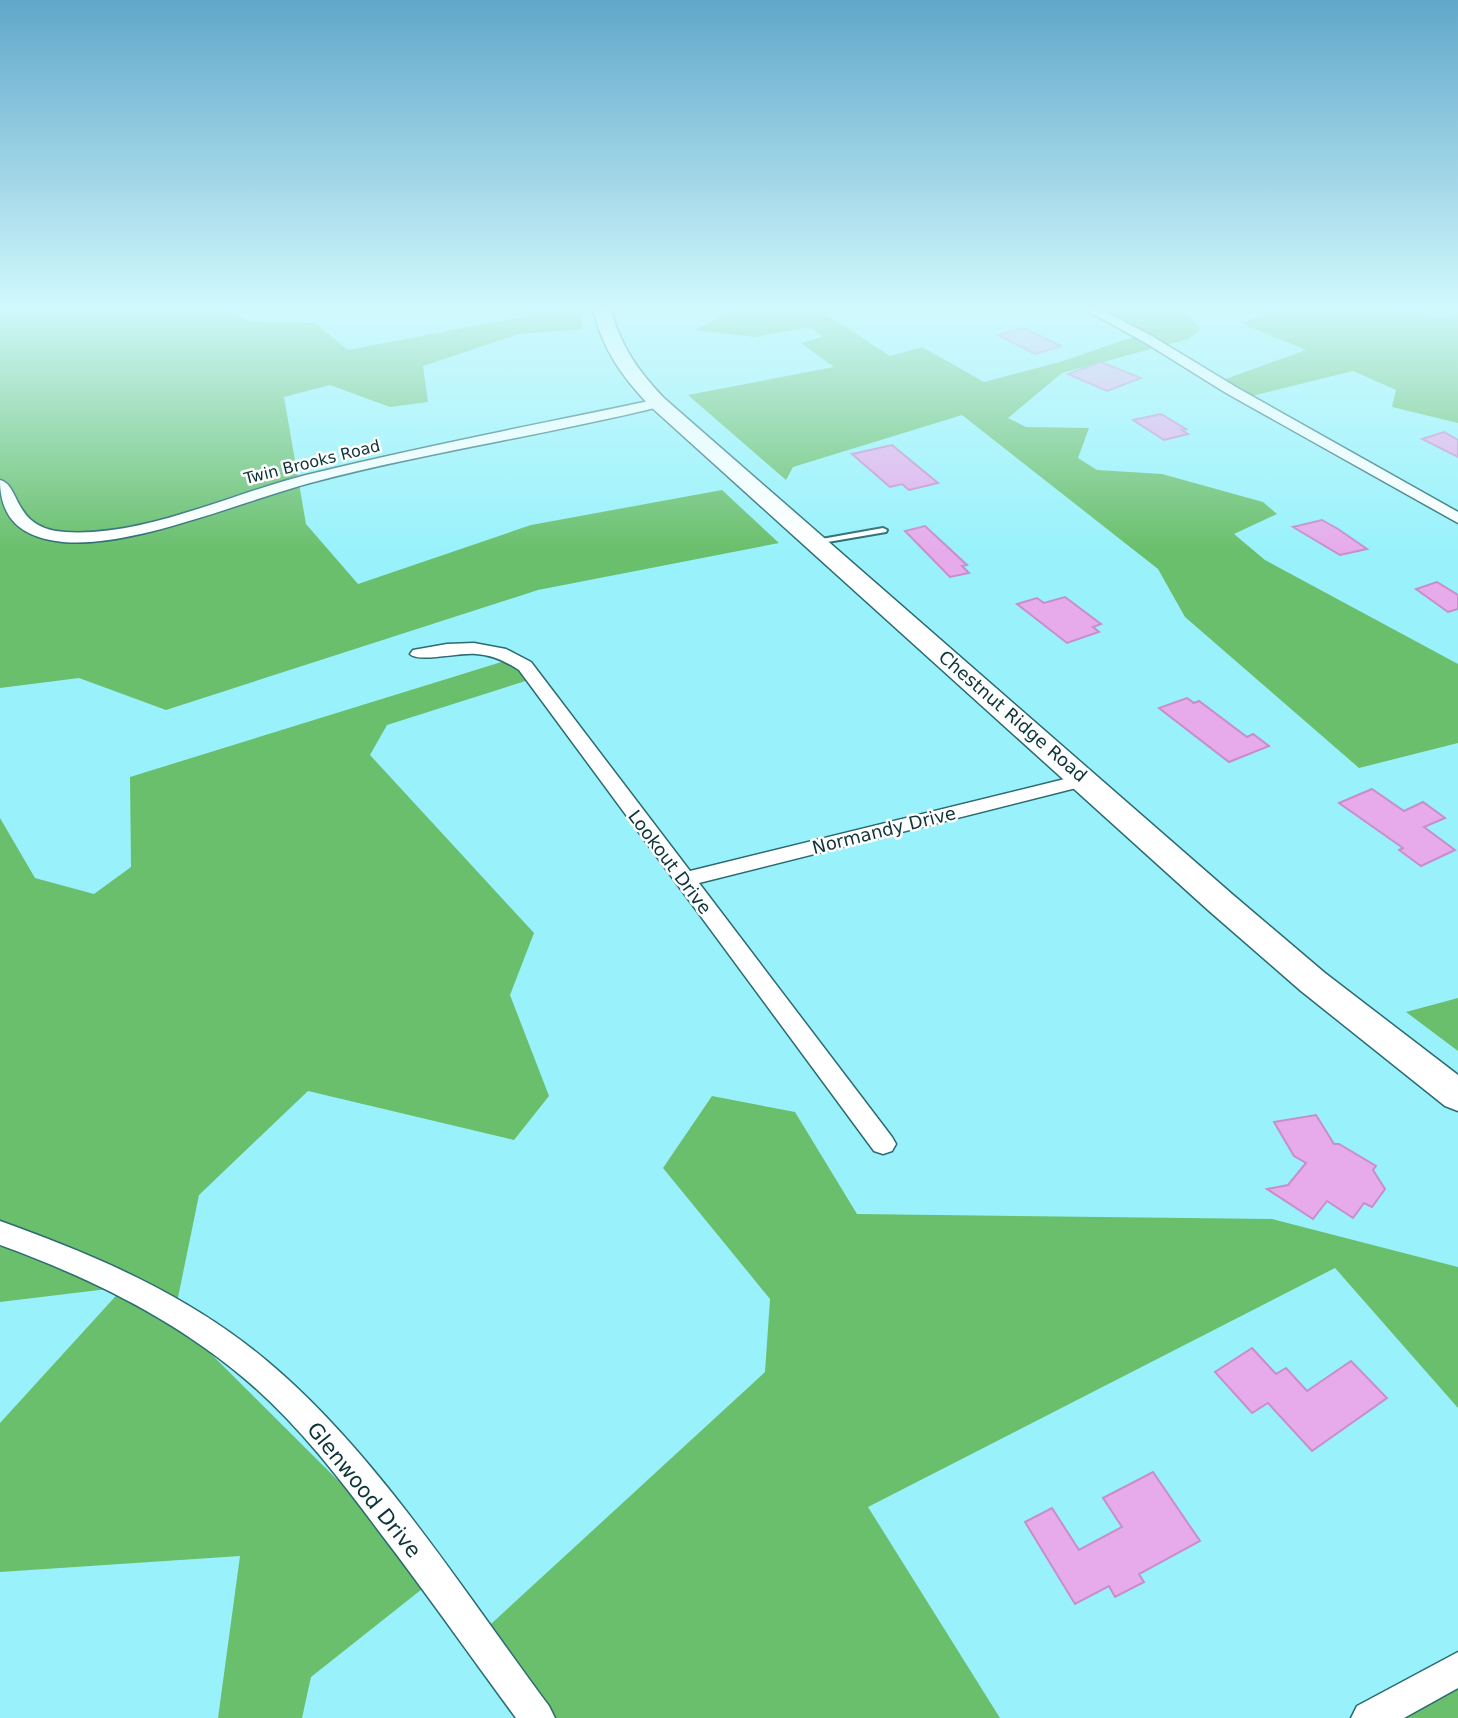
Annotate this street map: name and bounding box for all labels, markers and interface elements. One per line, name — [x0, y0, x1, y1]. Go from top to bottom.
street label: Twin Brooks Road — [241, 436, 382, 488]
street label: Chestnut Ridge Road — [935, 646, 1091, 786]
street label: Normandy Drive — [810, 802, 958, 858]
street label: Lookout Drive — [624, 806, 716, 918]
street label: Glenwood Drive — [302, 1417, 426, 1563]

